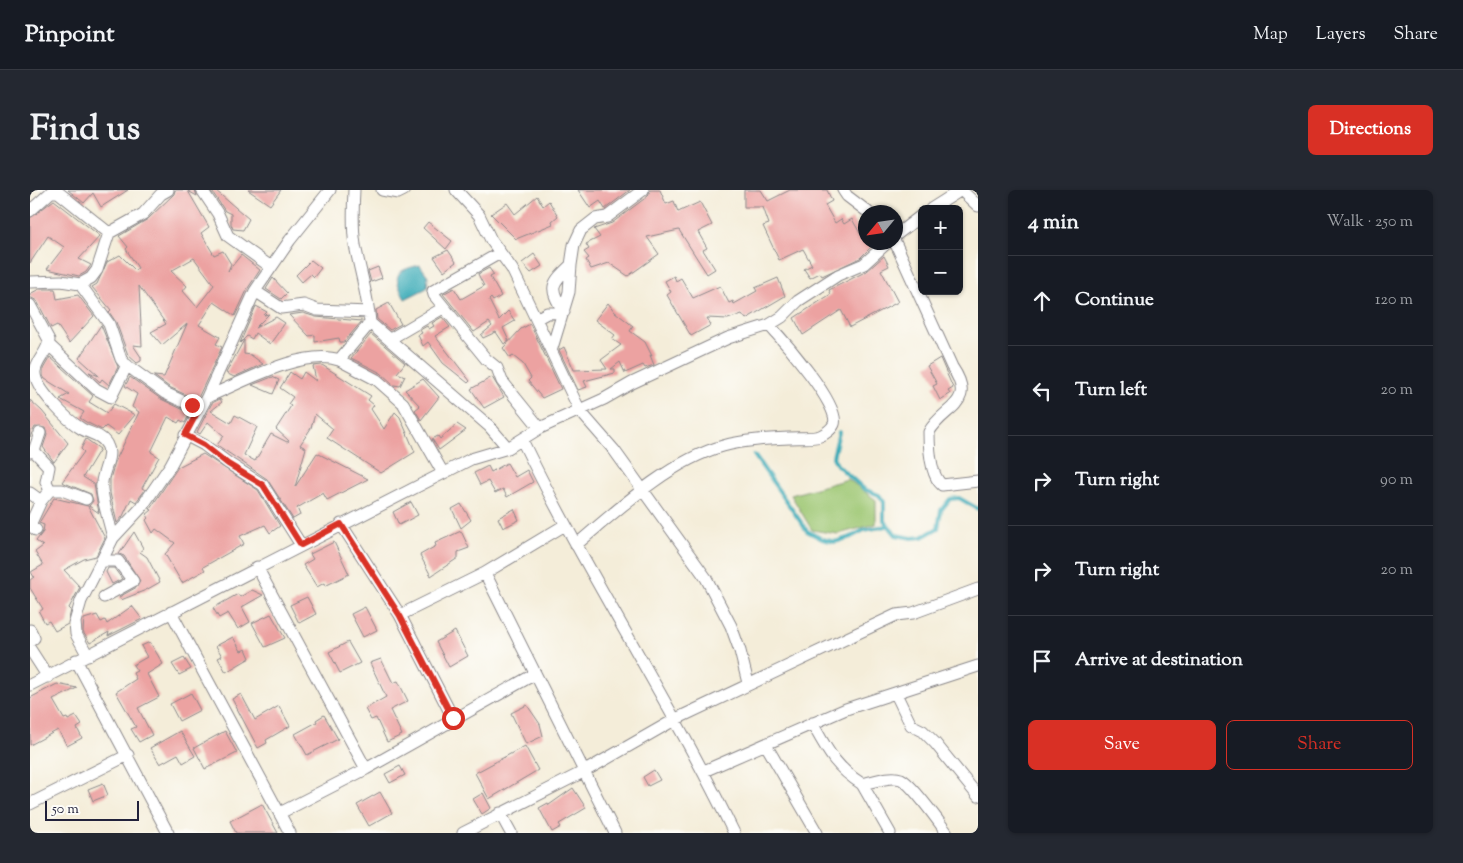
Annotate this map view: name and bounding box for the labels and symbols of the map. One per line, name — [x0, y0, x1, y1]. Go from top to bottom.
north arrow — [858, 205, 903, 250]
route end — [181, 394, 204, 417]
route start — [442, 707, 465, 730]
scale bar — [45, 798, 139, 821]

